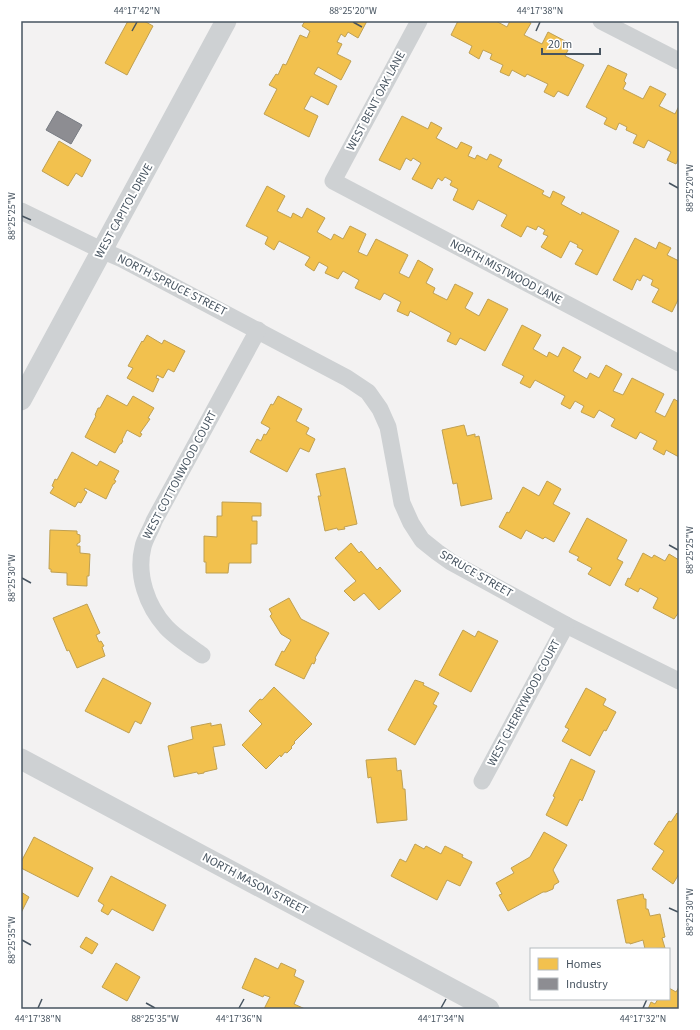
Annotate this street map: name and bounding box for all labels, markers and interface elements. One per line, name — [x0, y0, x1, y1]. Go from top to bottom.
text: 44°17'42"N — [114, 4, 160, 18]
text: 88°25'20"W — [329, 4, 377, 18]
text: 44°17'38"N — [517, 4, 563, 18]
scale bar — [542, 30, 600, 56]
text: 20 m — [548, 36, 572, 53]
street label: WEST BENT OAK LANE — [342, 48, 410, 154]
street label: WEST CAPITOL DRIVE — [91, 160, 157, 262]
text: 88°25'20"W — [683, 164, 697, 212]
text: 88°25'25"W — [5, 192, 19, 240]
street label: NORTH MISTWOOD LANE — [447, 235, 565, 309]
street label: NORTH SPRUCE STREET — [114, 250, 230, 320]
street label: WEST COTTONWOOD COURT — [139, 407, 221, 542]
text: 88°25'25"W — [683, 526, 697, 574]
street label: SPRUCE STREET — [436, 546, 516, 602]
text: 88°25'30"W — [5, 554, 19, 602]
street label: WEST CHERRYWOOD COURT — [483, 636, 565, 769]
street label: NORTH MASON STREET — [199, 849, 311, 919]
text: 88°25'30"W — [683, 888, 697, 936]
text: 88°25'35"W — [5, 916, 19, 964]
legend — [530, 948, 670, 1000]
text: Homes — [566, 956, 601, 973]
text: Industry — [566, 976, 608, 993]
text: 44°17'38"N — [15, 1012, 61, 1026]
text: 88°25'35"W — [131, 1012, 179, 1026]
text: 44°17'36"N — [216, 1012, 262, 1026]
text: 44°17'34"N — [418, 1012, 464, 1026]
text: 44°17'32"N — [620, 1012, 666, 1026]

